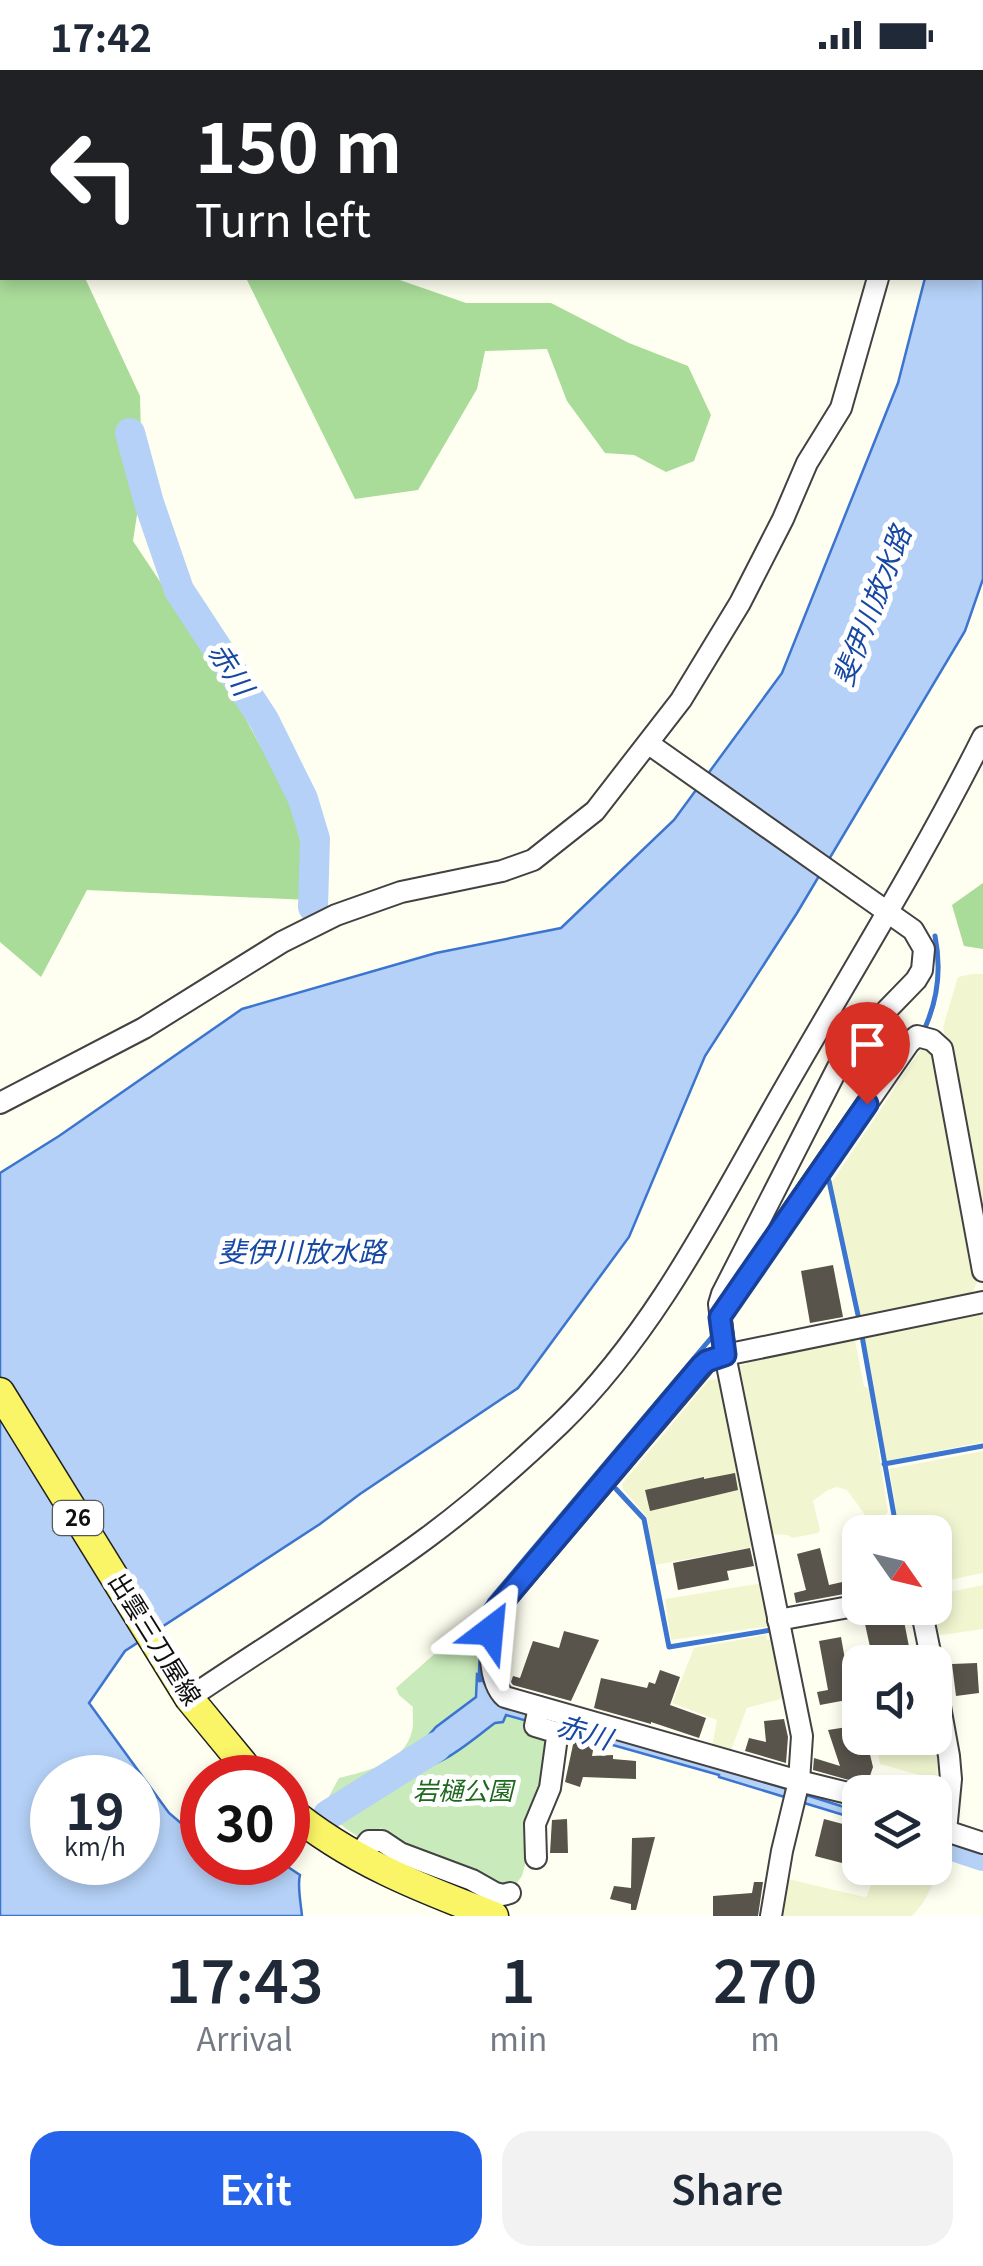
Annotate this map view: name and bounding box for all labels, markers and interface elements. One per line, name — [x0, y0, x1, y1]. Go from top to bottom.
text: 17:42 — [50, 8, 152, 63]
text: 150 m — [195, 92, 402, 193]
icon: left — [30, 110, 160, 240]
text: Turn left — [195, 185, 371, 250]
water label: 斐伊川放水路 — [821, 518, 920, 691]
water label: 赤川 — [201, 634, 266, 705]
pin — [825, 1002, 910, 1105]
icon: arrive — [840, 1017, 895, 1072]
water label: 斐伊川放水路 — [218, 1230, 388, 1270]
road number: 26 — [53, 1501, 103, 1535]
north arrow — [842, 1515, 952, 1625]
map controls — [842, 1515, 952, 1885]
street label: 出雲三刀屋線 — [102, 1565, 212, 1711]
position arrow — [438, 1579, 542, 1683]
button: sound — [842, 1645, 952, 1755]
water label: 赤川 — [552, 1703, 620, 1758]
speed limit sign: 30 — [180, 1755, 310, 1885]
park label: 岩樋公園 — [413, 1771, 516, 1807]
text: 19 — [66, 1772, 125, 1844]
button: layers — [842, 1775, 952, 1885]
text: km/h — [64, 1827, 126, 1863]
text: 17:43 — [166, 1933, 324, 2020]
text: 1 — [501, 1933, 536, 2020]
text: 270 — [713, 1933, 817, 2020]
text: Arrival — [197, 2014, 293, 2060]
text: min — [489, 2014, 547, 2060]
text: m — [750, 2014, 780, 2060]
button: Exit — [30, 2131, 482, 2246]
button: Share — [502, 2131, 953, 2246]

